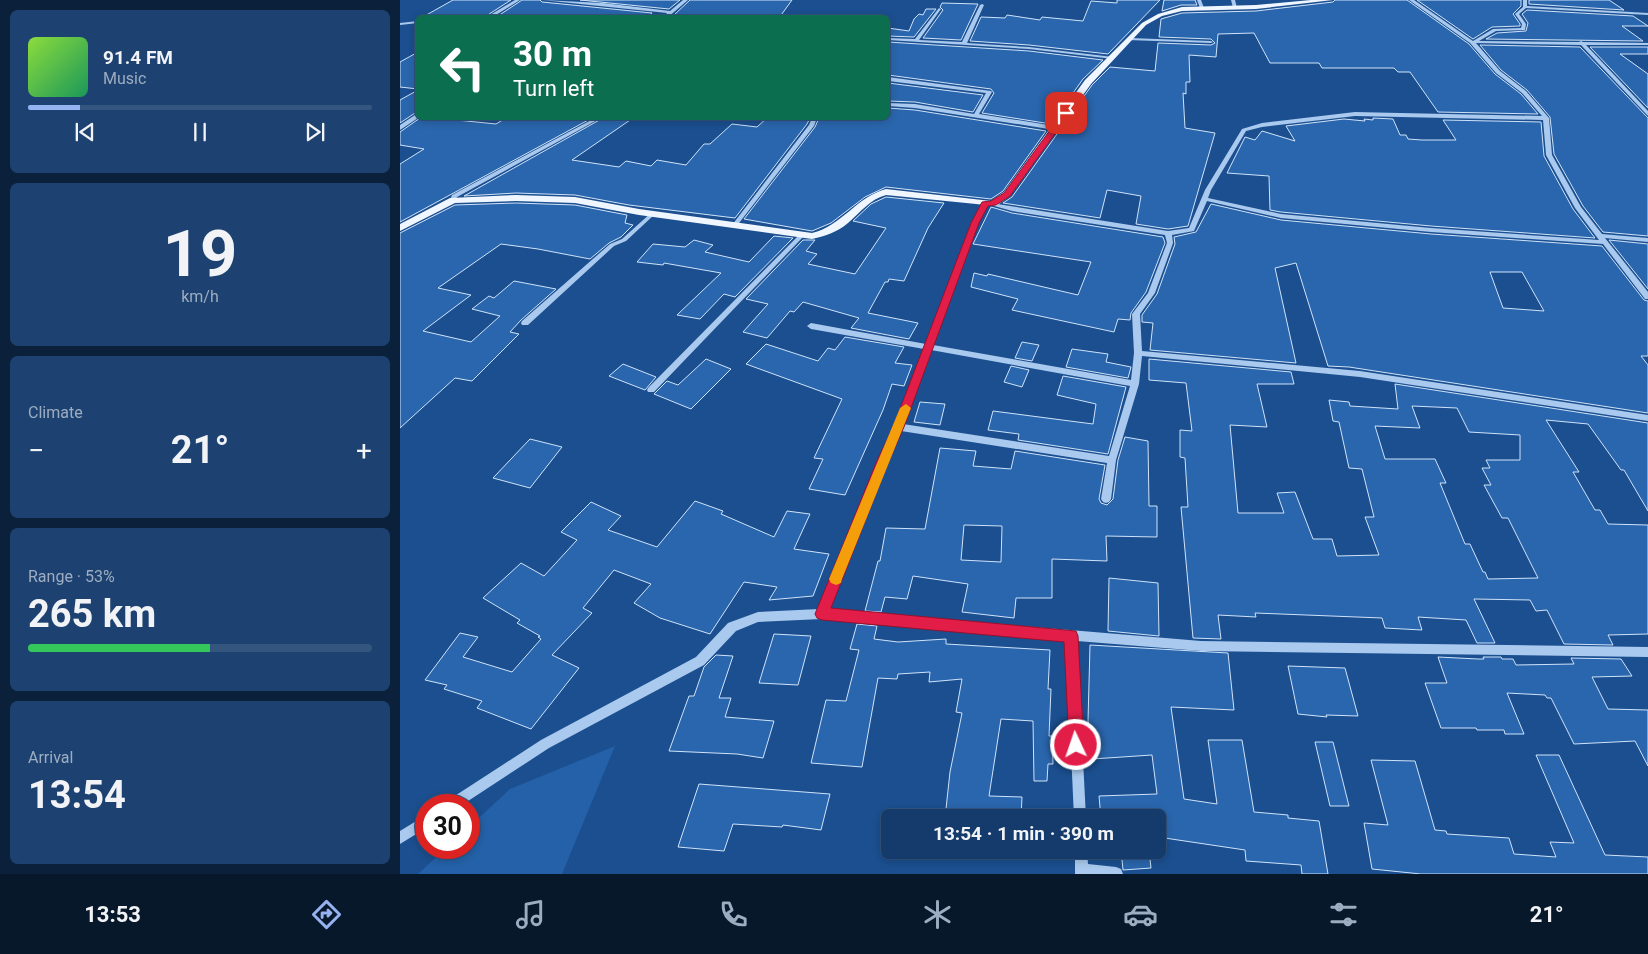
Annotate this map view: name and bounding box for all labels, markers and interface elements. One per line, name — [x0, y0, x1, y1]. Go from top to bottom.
text: 30 m — [513, 34, 592, 75]
icon: left — [430, 35, 495, 100]
text: 91.4 FM — [103, 46, 173, 69]
text: Music — [103, 69, 146, 88]
text: Turn left — [513, 76, 594, 101]
pin — [1045, 92, 1087, 134]
icon: arrive — [1052, 99, 1080, 127]
icon: previous — [71, 118, 99, 146]
icon: pause — [186, 118, 214, 146]
icon: next — [301, 118, 329, 146]
text: 19 — [163, 216, 237, 292]
text: km/h — [181, 287, 219, 306]
text: Climate — [28, 403, 83, 422]
text: 21° — [171, 428, 229, 472]
text: − — [28, 434, 44, 467]
text: + — [356, 434, 372, 467]
text: Range · 53% — [28, 567, 115, 586]
text: 265 km — [28, 592, 156, 636]
position arrow — [1049, 718, 1101, 770]
text: Arrival — [28, 748, 73, 767]
text: 13:54 — [28, 773, 126, 817]
speed limit sign: 30 — [415, 794, 480, 859]
text: 13:54 · 1 min · 390 m — [933, 822, 1114, 845]
icon: directions — [309, 897, 344, 932]
icon: music — [513, 897, 548, 932]
icon: phone — [716, 897, 751, 932]
icon: climate — [920, 897, 955, 932]
icon: car — [1123, 897, 1158, 932]
icon: filters — [1326, 897, 1361, 932]
text: 13:53 — [84, 902, 141, 927]
text: 21° — [1530, 902, 1564, 927]

